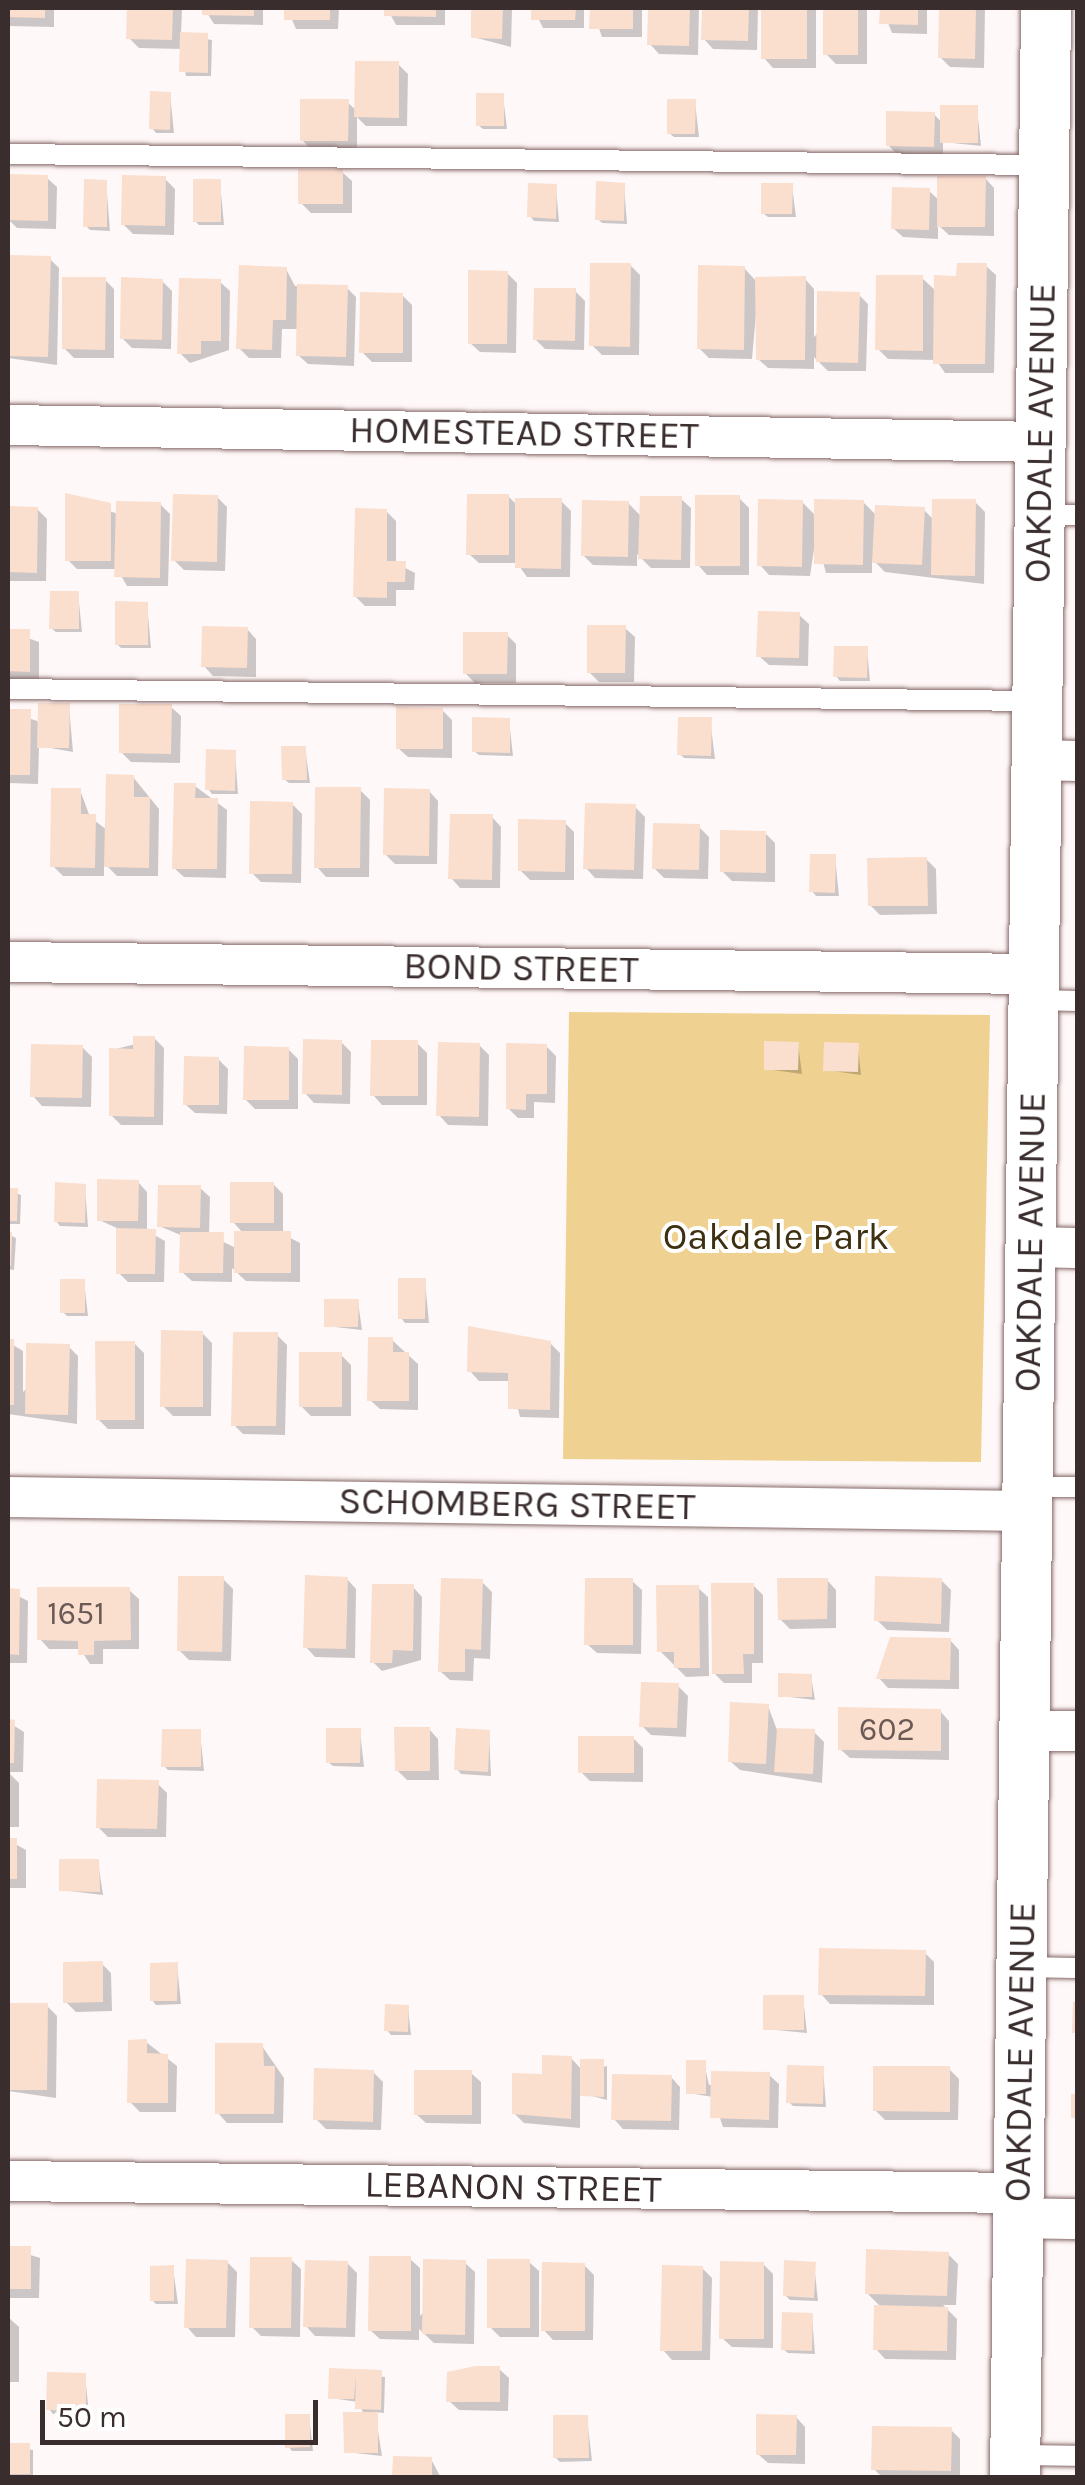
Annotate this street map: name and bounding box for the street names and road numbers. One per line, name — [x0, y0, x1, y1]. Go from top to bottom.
street label: OAKDALE AVENUE — [1015, 283, 1065, 583]
street label: HOMESTEAD STREET — [349, 407, 699, 459]
street label: BOND STREET — [403, 943, 639, 993]
street label: OAKDALE AVENUE — [1005, 1092, 1055, 1392]
street label: SCHOMBERG STREET — [338, 1478, 696, 1530]
street label: OAKDALE AVENUE — [995, 1902, 1045, 2202]
street label: LEBANON STREET — [364, 2162, 662, 2212]

